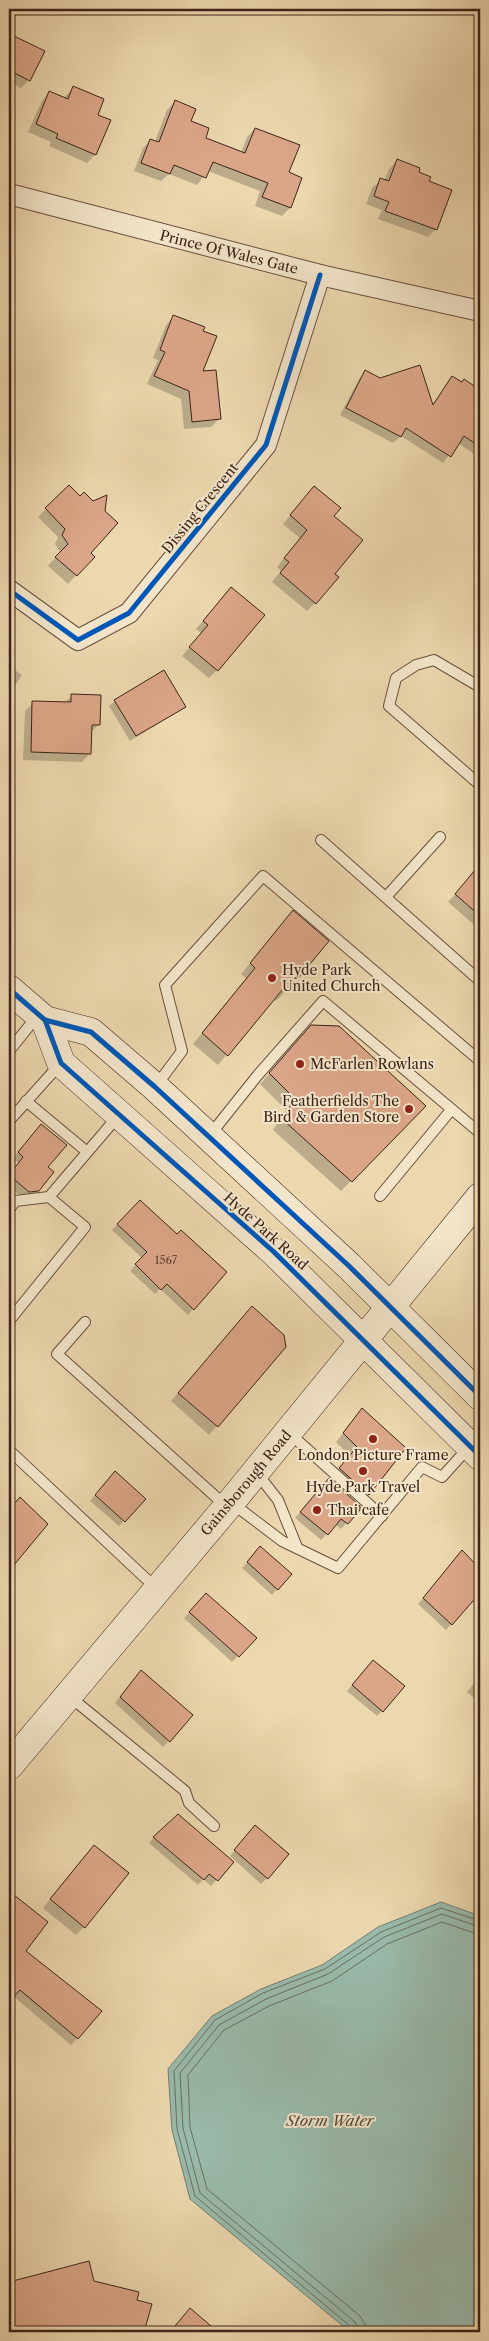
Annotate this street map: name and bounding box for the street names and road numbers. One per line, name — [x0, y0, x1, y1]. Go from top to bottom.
street label: Prince Of Wales Gate — [158, 226, 300, 278]
street label: Dissing Crescent — [158, 459, 242, 557]
street label: Hyde Park Road — [220, 1188, 312, 1274]
street label: Gainsborough Road — [197, 1426, 296, 1539]

